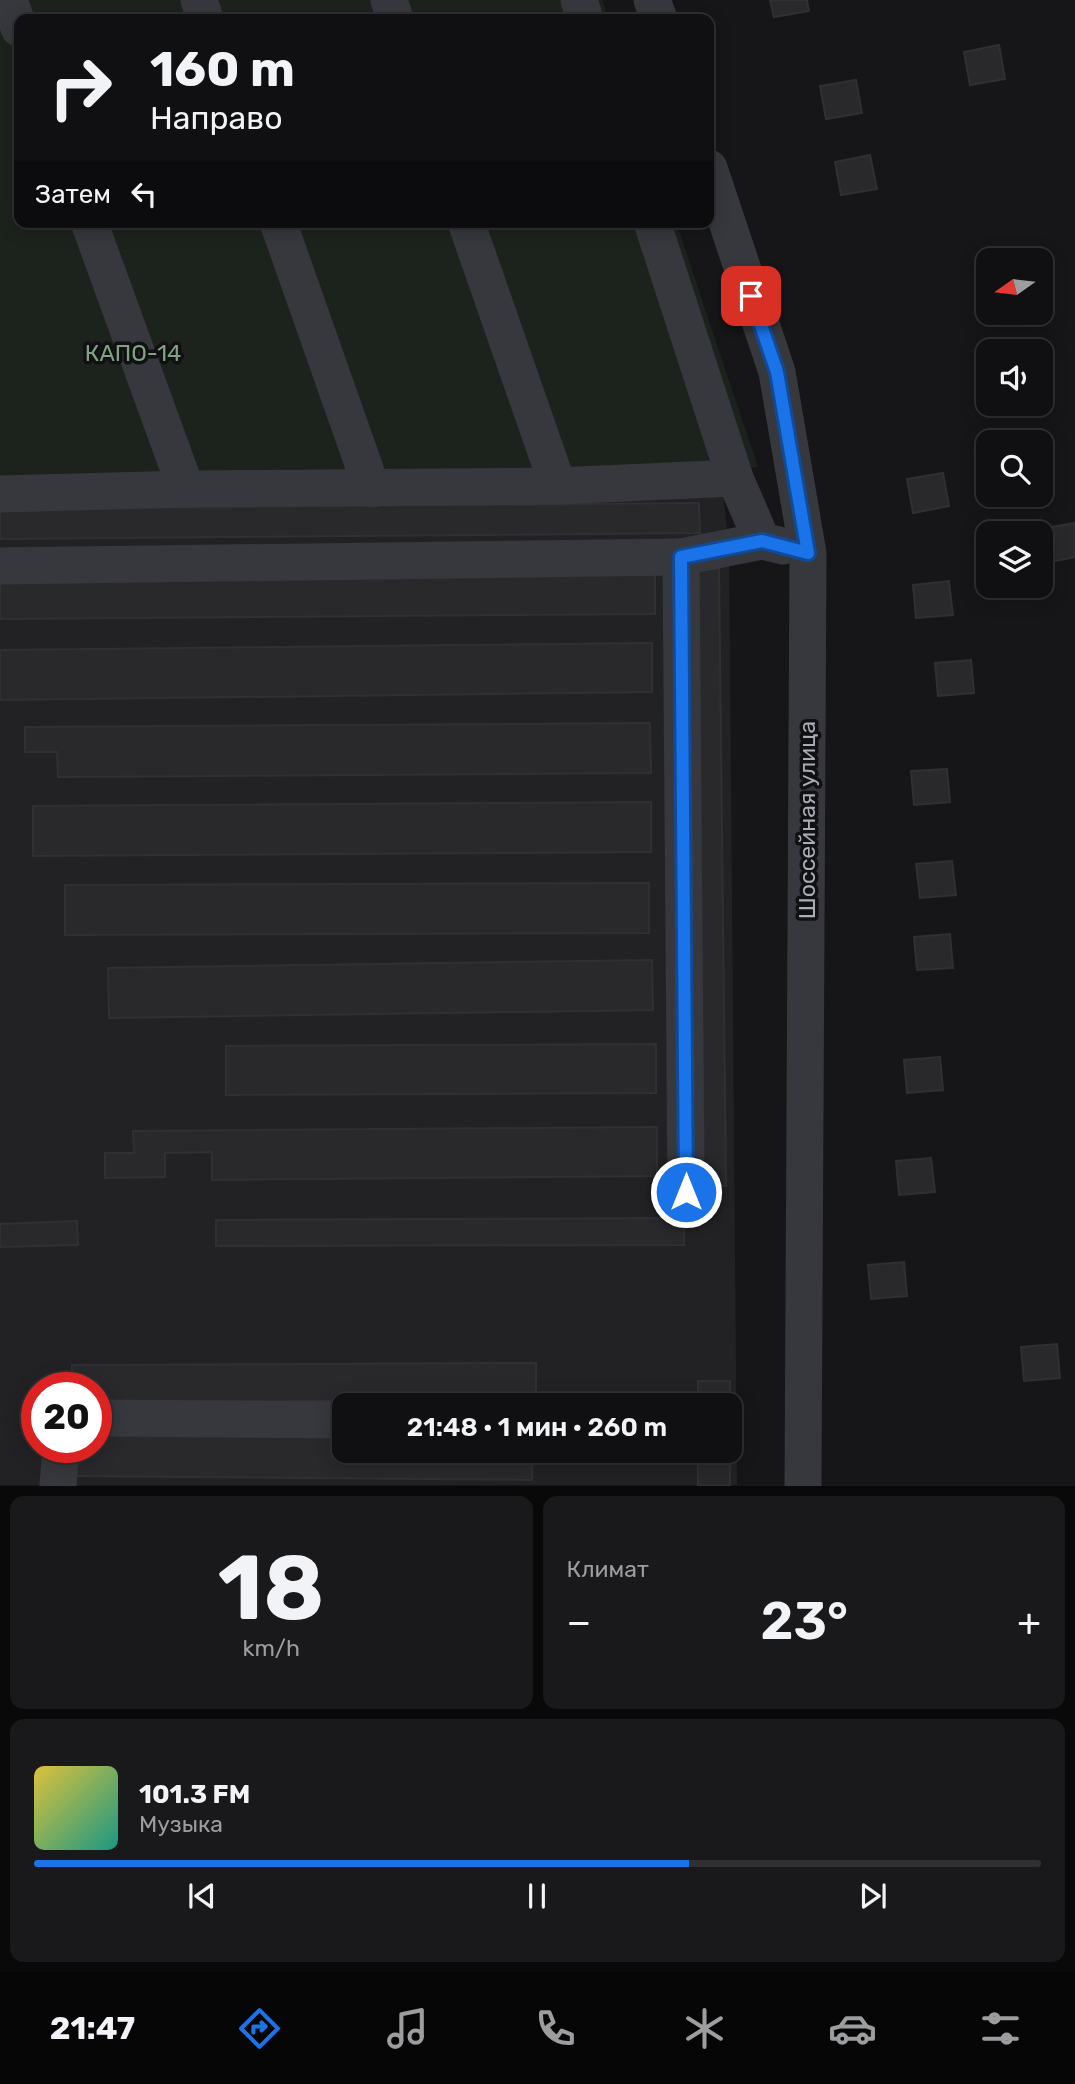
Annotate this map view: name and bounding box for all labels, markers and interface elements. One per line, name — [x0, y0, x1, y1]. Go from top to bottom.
text: 160 m — [150, 40, 295, 98]
icon: right — [35, 42, 126, 133]
text: Направо — [150, 99, 283, 137]
icon: left — [125, 175, 163, 213]
text: Затем — [35, 179, 111, 210]
north arrow — [976, 248, 1054, 326]
map controls — [976, 248, 1053, 598]
pin — [721, 266, 781, 326]
icon: arrive — [732, 277, 770, 315]
park label: КАПО-14 — [85, 339, 181, 367]
button: sound — [976, 339, 1053, 416]
button: search — [976, 430, 1053, 507]
button: layers — [976, 521, 1053, 598]
street label: Шоссейная улица — [793, 721, 821, 919]
position arrow — [649, 1155, 723, 1229]
speed limit sign: 20 — [21, 1372, 112, 1463]
text: 21:48 · 1 мин · 260 m — [407, 1412, 667, 1443]
text: 18 — [218, 1534, 325, 1642]
text: Климат — [567, 1555, 649, 1583]
text: 23° — [761, 1590, 848, 1652]
text: − — [567, 1599, 591, 1645]
text: + — [1017, 1599, 1041, 1645]
text: km/h — [243, 1634, 300, 1662]
text: 101.3 FM — [139, 1779, 250, 1810]
text: Музыка — [139, 1810, 223, 1838]
icon: previous — [183, 1877, 221, 1915]
icon: pause — [518, 1877, 556, 1915]
icon: next — [854, 1877, 892, 1915]
icon: directions — [235, 2004, 284, 2053]
icon: music — [383, 2004, 432, 2053]
icon: phone — [531, 2004, 580, 2053]
icon: climate — [680, 2004, 729, 2053]
icon: car — [828, 2004, 877, 2053]
icon: filters — [976, 2004, 1025, 2053]
text: 21:47 — [50, 2009, 135, 2047]

